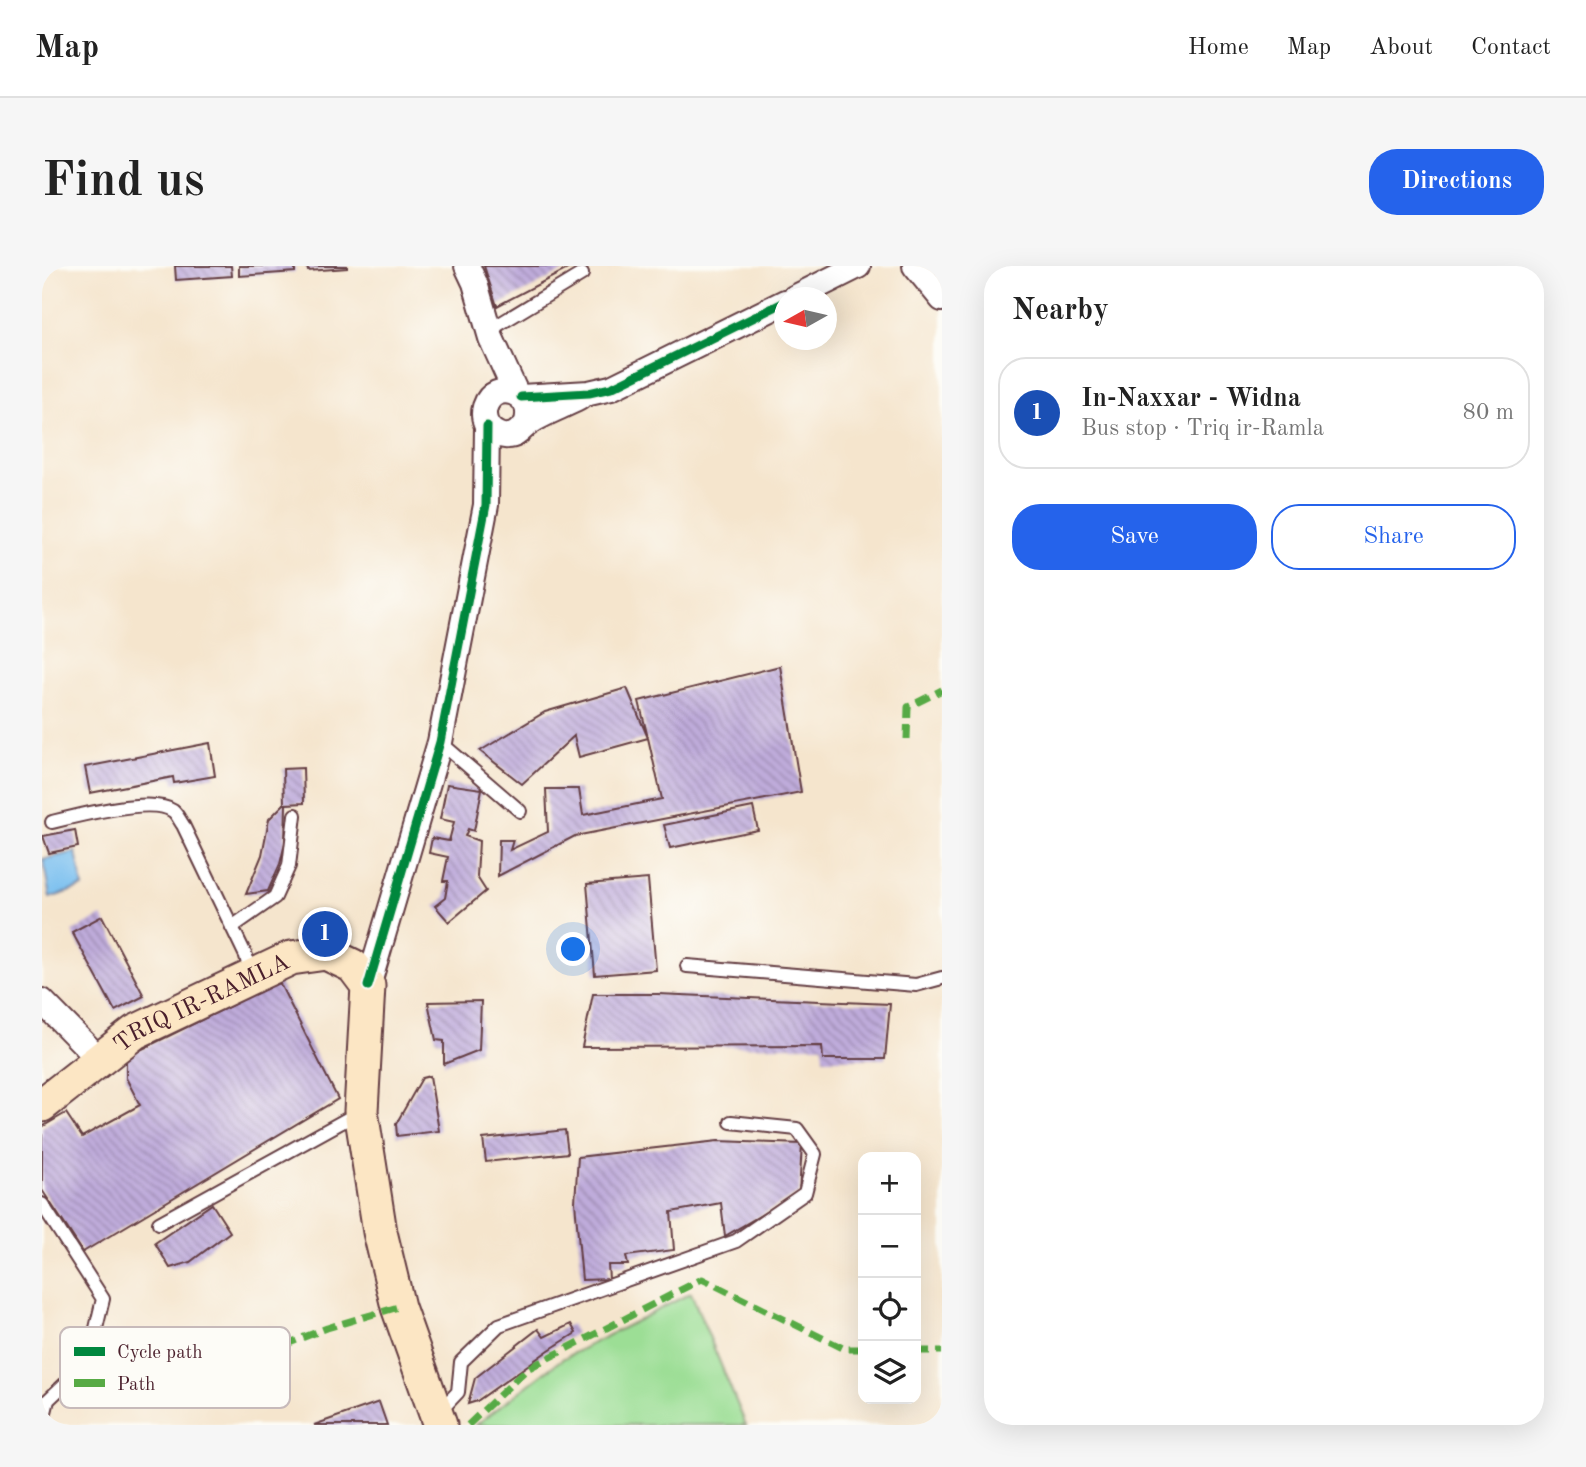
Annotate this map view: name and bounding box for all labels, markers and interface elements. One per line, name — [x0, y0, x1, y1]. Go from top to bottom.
text: Map — [35, 32, 99, 65]
text: Home — [1188, 36, 1249, 60]
text: Map — [1287, 36, 1331, 60]
text: About — [1369, 36, 1433, 60]
text: Contact — [1471, 36, 1551, 60]
button: Directions — [1369, 149, 1544, 215]
text: Find us — [42, 158, 205, 207]
north arrow — [774, 287, 837, 350]
text: Nearby — [1012, 296, 1109, 326]
text: In-Naxxar - Widna — [1081, 386, 1301, 412]
text: 1 — [1030, 401, 1044, 424]
text: 80 m — [1463, 401, 1514, 424]
text: Bus stop · Triq ir-Ramla — [1081, 417, 1324, 440]
button: Save — [1012, 504, 1257, 570]
button: Share — [1271, 504, 1516, 570]
pin: 1 — [302, 908, 348, 960]
your location — [556, 932, 590, 966]
street label: TRIQ IR-RAMLA — [110, 950, 294, 1058]
map controls — [858, 1152, 921, 1404]
button: + — [858, 1152, 921, 1215]
button: − — [858, 1215, 921, 1278]
button: locate — [858, 1278, 921, 1341]
legend — [60, 1327, 290, 1408]
button: layers — [858, 1341, 921, 1404]
text: Cycle path — [117, 1344, 203, 1363]
text: Path — [117, 1376, 155, 1395]

